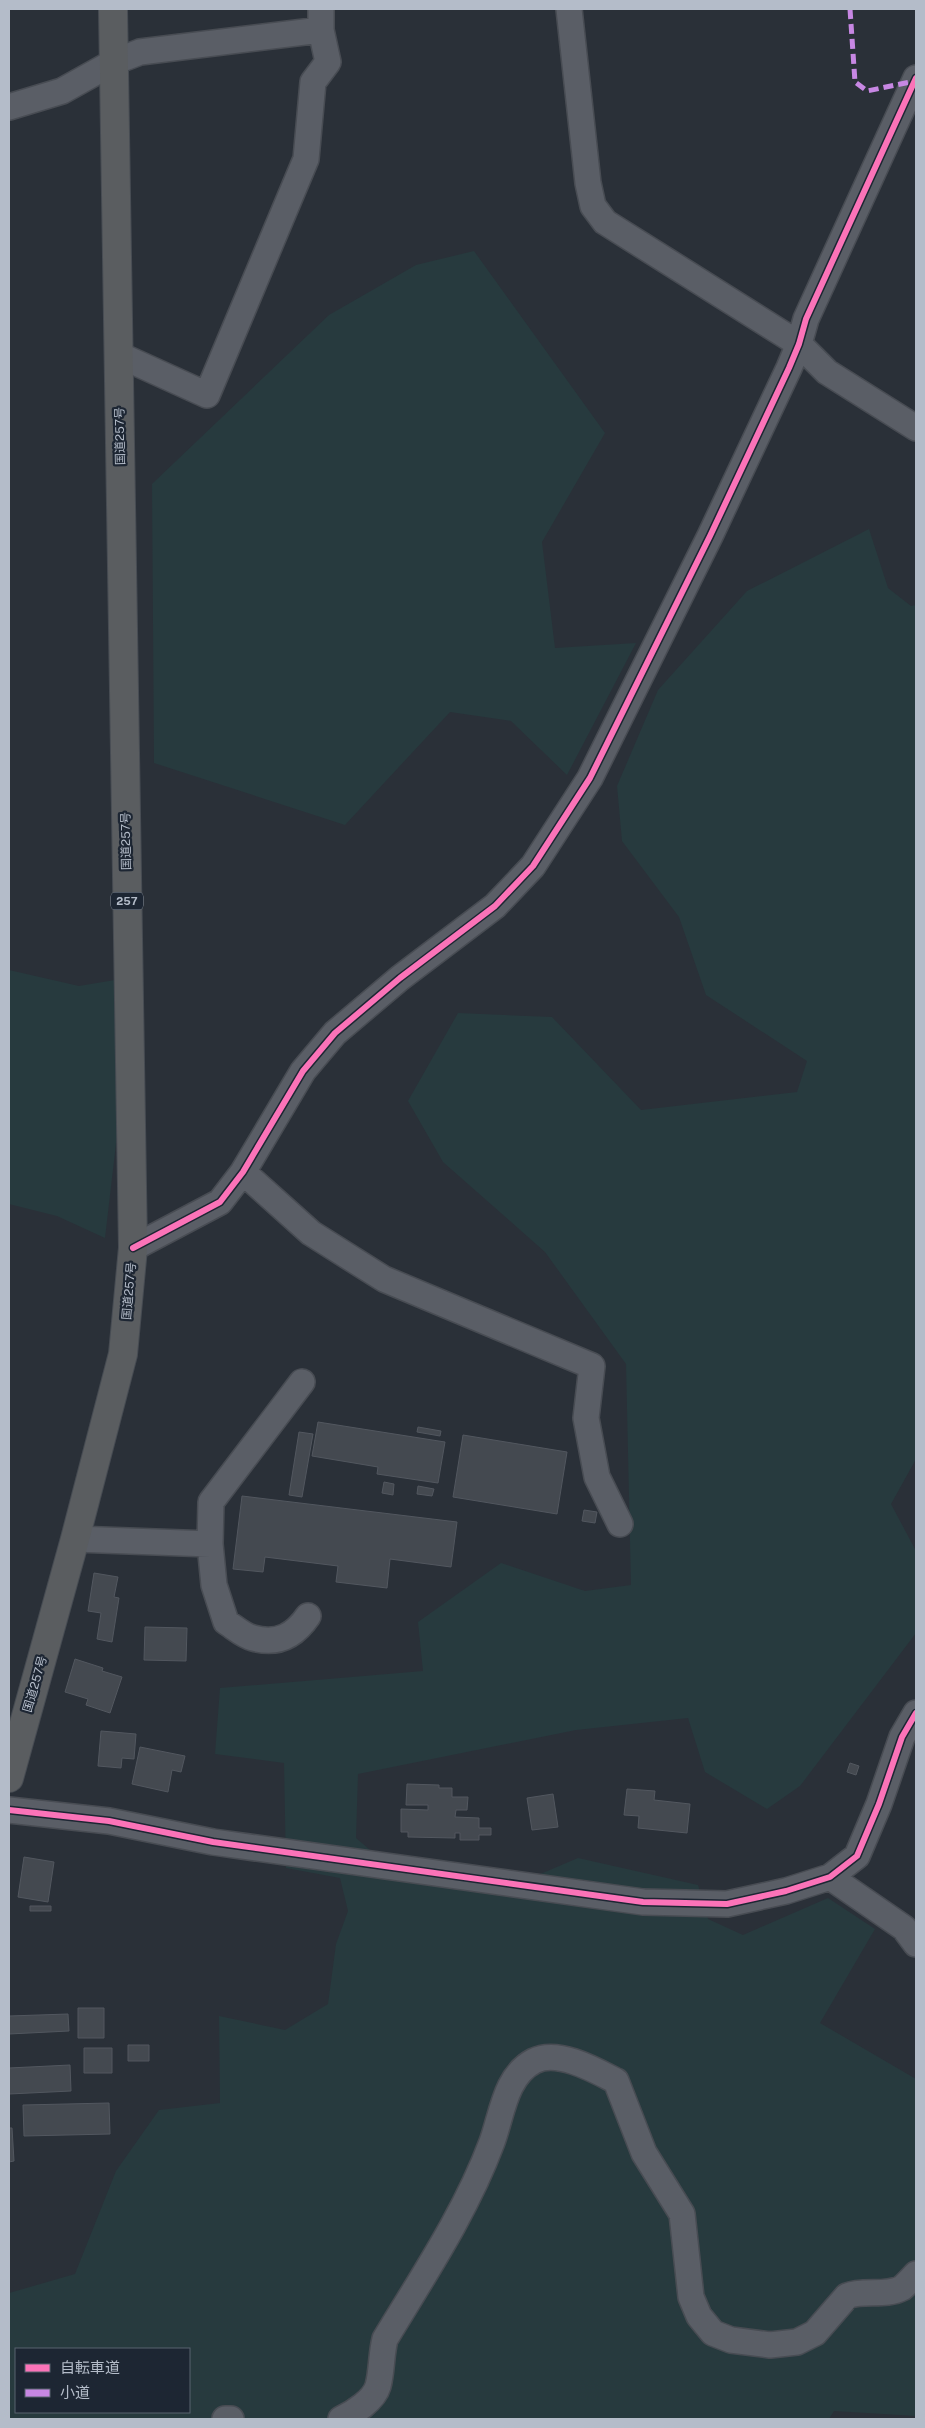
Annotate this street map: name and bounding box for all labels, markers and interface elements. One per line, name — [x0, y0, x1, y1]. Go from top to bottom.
street label: 国道257号 — [112, 407, 128, 465]
street label: 国道257号 — [118, 812, 134, 870]
road number: 257 — [111, 892, 143, 909]
street label: 国道257号 — [119, 1261, 139, 1321]
street label: 国道257号 — [20, 1654, 50, 1714]
legend — [15, 2348, 190, 2413]
text: 自転車道 — [60, 2359, 120, 2376]
text: 小道 — [60, 2384, 90, 2401]

